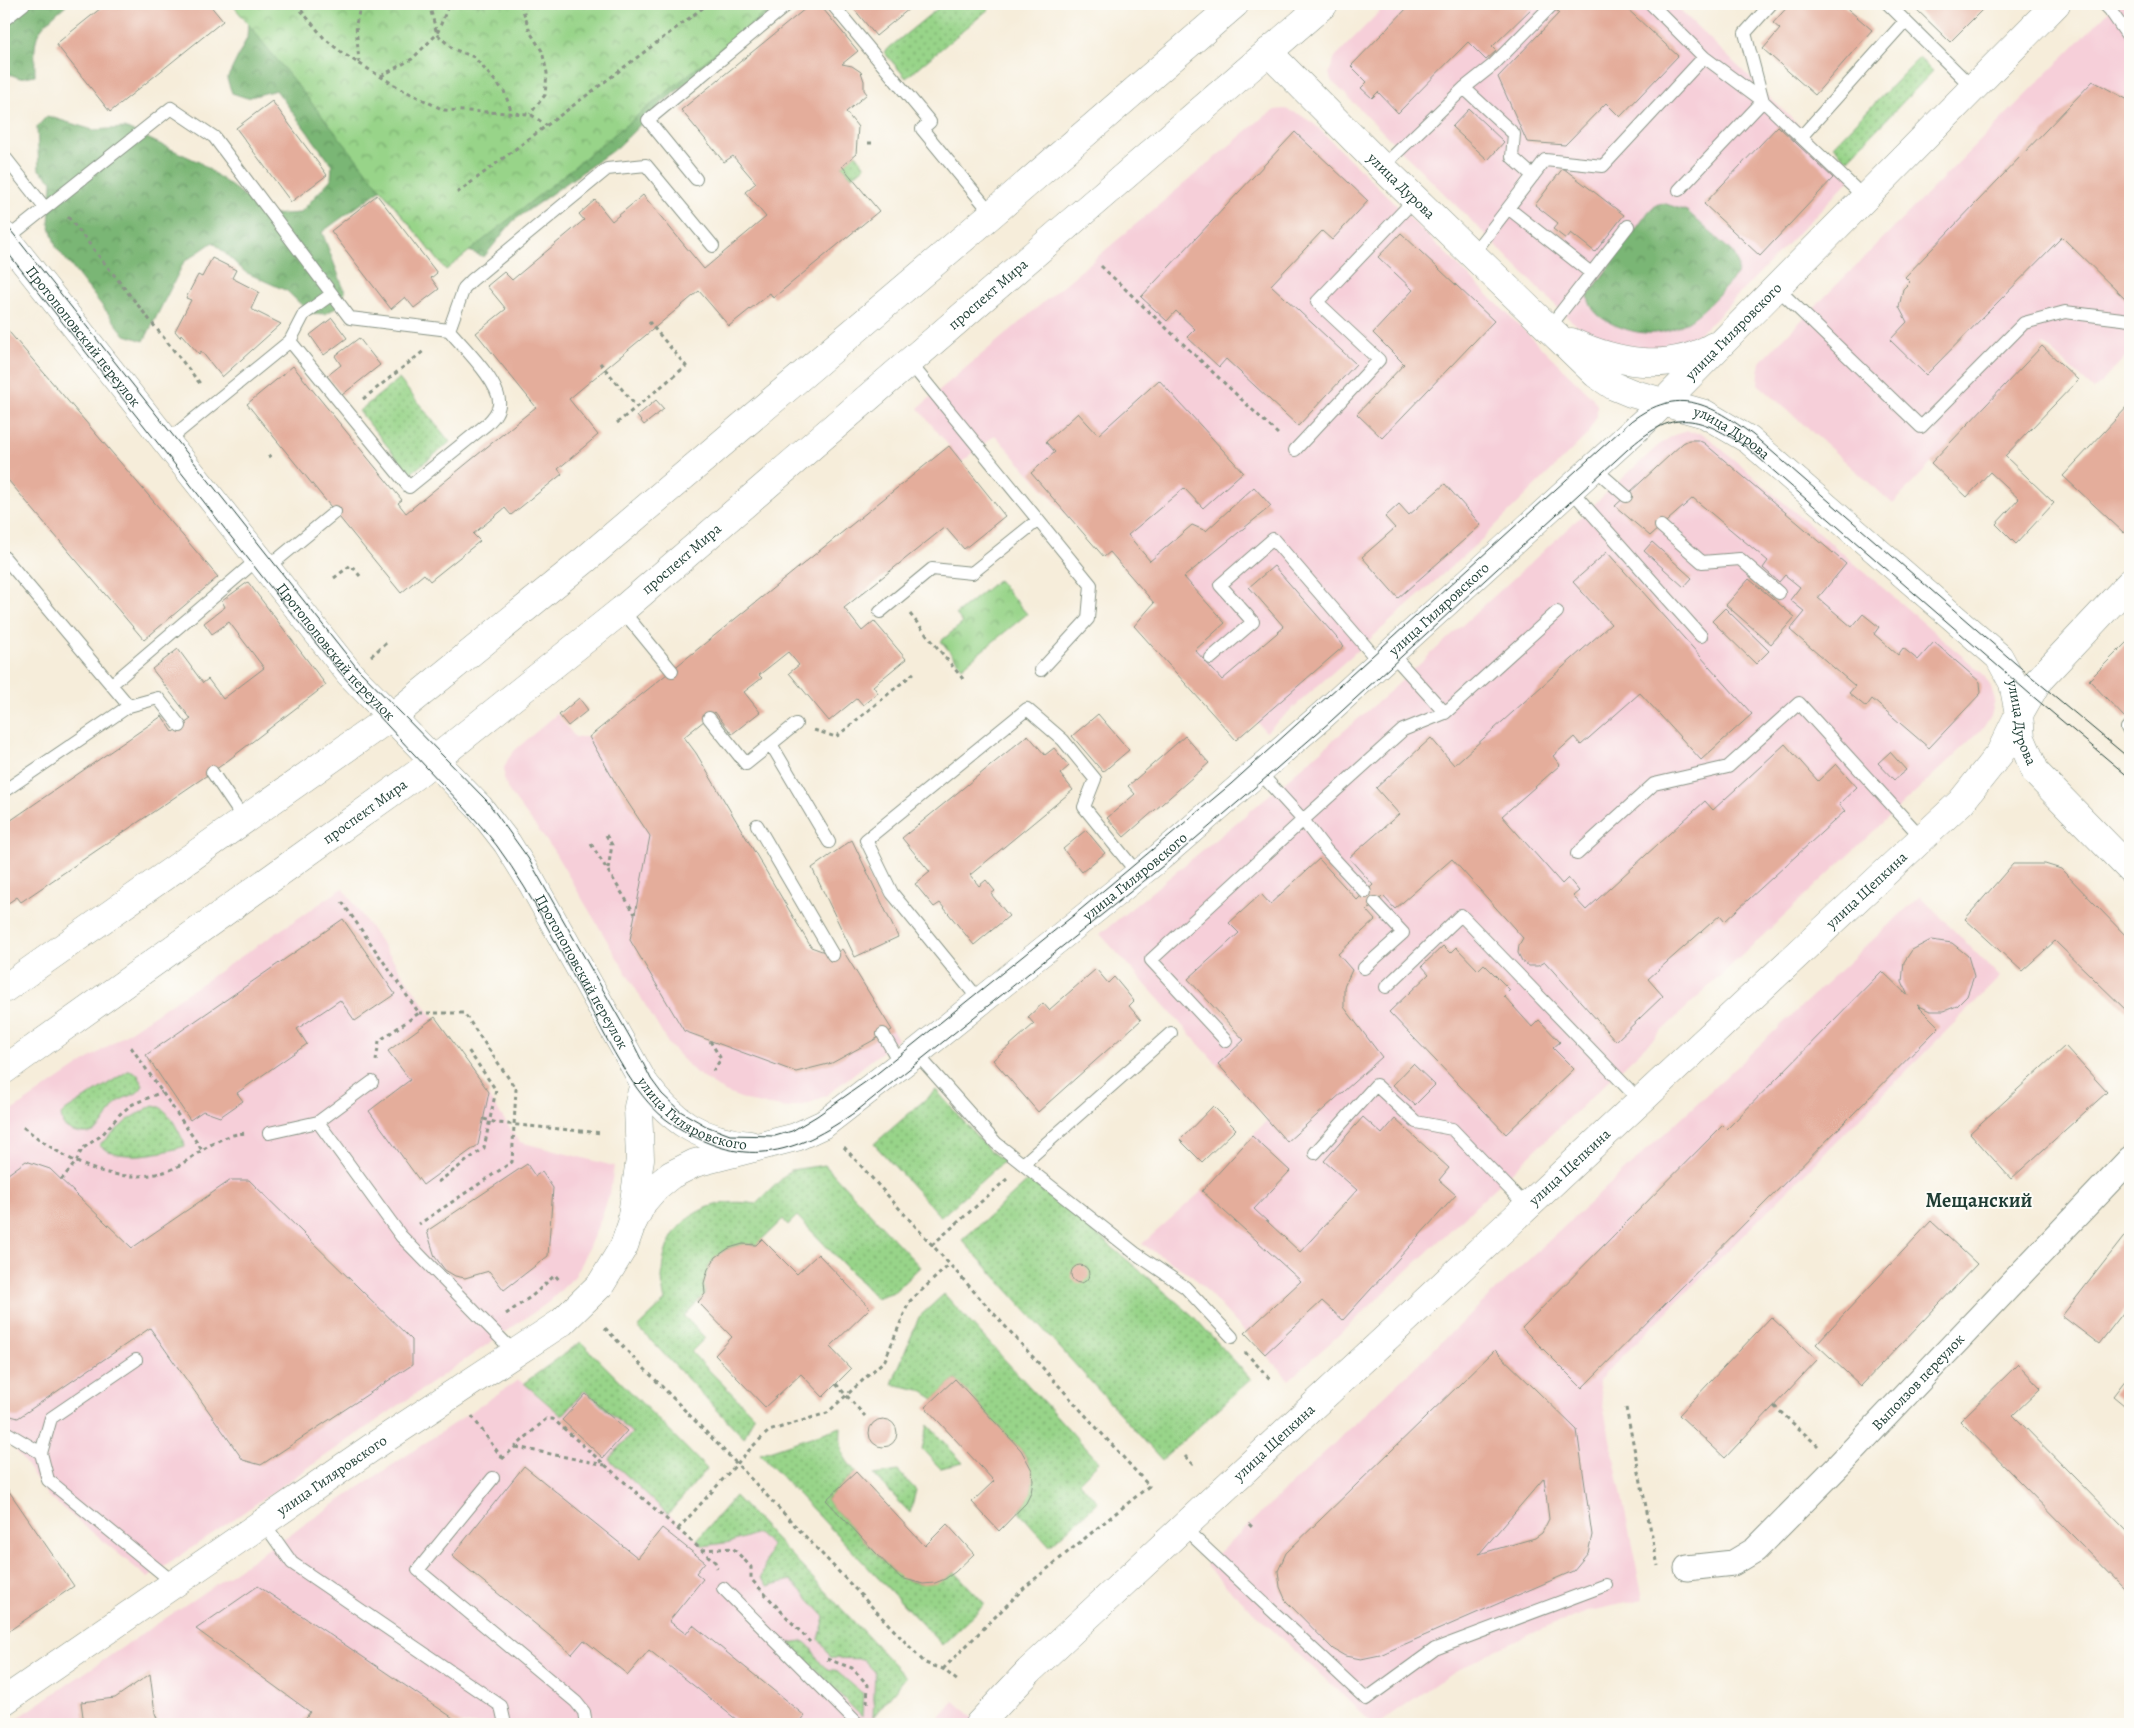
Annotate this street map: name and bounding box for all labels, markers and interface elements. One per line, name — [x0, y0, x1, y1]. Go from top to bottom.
street label: улица Дурова — [1363, 147, 1440, 223]
street label: проспект Мира — [944, 254, 1032, 334]
street label: Протопоповский переулок — [21, 262, 145, 411]
street label: улица Гиляровского — [1680, 278, 1786, 385]
street label: улица Дурова — [1691, 401, 1774, 464]
street label: проспект Мира — [637, 519, 726, 599]
street label: улица Гиляровского — [1384, 558, 1494, 661]
street label: Протопоповский переулок — [272, 579, 400, 725]
street label: улица Дурова — [2002, 677, 2042, 768]
street label: проспект Мира — [319, 774, 411, 848]
street label: улица Гиляровского — [1078, 828, 1192, 926]
street label: улица Щепкина — [1821, 847, 1912, 934]
street label: Протопоповский переулок — [530, 891, 633, 1053]
street label: улица Гиляровского — [632, 1073, 748, 1155]
street label: улица Щепкина — [1524, 1124, 1615, 1211]
district label: Мещанский — [1926, 1187, 2033, 1214]
street label: Выползов переулок — [1867, 1329, 1969, 1435]
street label: улица Щепкина — [1228, 1399, 1319, 1486]
street label: улица Гиляровского — [272, 1430, 391, 1521]

